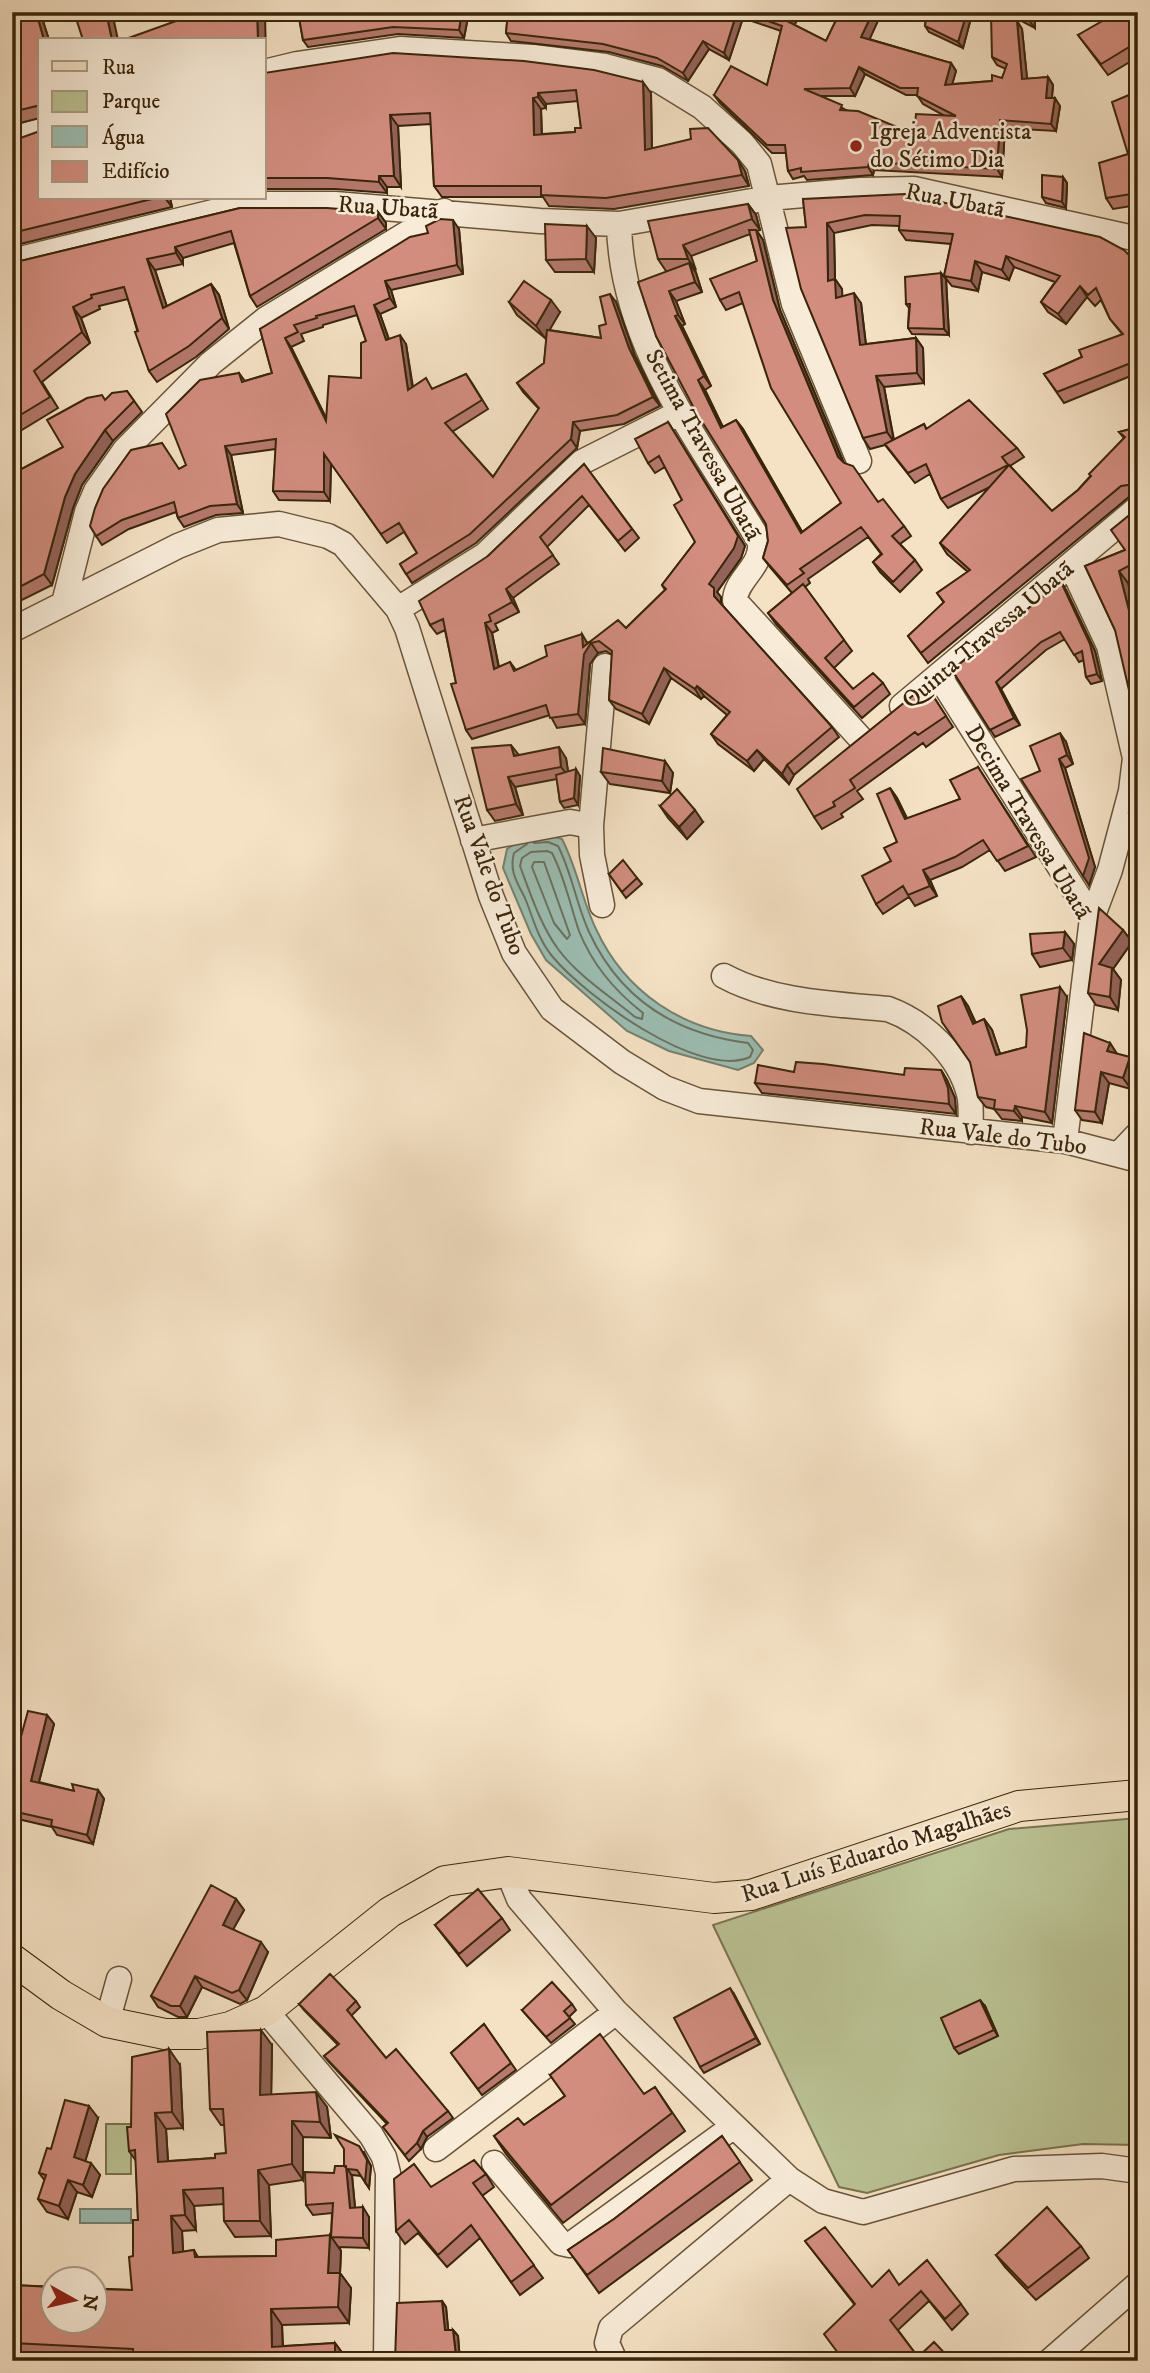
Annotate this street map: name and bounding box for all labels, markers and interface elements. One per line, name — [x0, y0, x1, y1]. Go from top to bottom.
legend — [38, 38, 266, 200]
text: Rua — [102, 55, 135, 81]
text: Parque — [102, 89, 160, 115]
place label: Igreja Adventista do Sétimo Dia — [870, 117, 1032, 175]
text: Água — [102, 123, 145, 151]
marker: Igreja Adventista do Sétimo Dia — [848, 138, 864, 154]
text: Edifício — [102, 159, 170, 185]
street label: Rua Ubatã — [903, 177, 1008, 225]
street label: Rua Ubatã — [337, 190, 440, 227]
street label: Setima Travessa Ubatã — [638, 344, 768, 547]
street label: Quinta Travessa Ubatã — [896, 554, 1081, 716]
street label: Decima Travessa Ubatã — [958, 719, 1098, 926]
street label: Rua Vale do Tubo — [446, 791, 532, 959]
street label: Rua Vale do Tubo — [917, 1112, 1089, 1162]
street label: Rua Luís Eduardo Magalhães — [738, 1794, 1014, 1910]
north arrow — [38, 2264, 108, 2334]
text: N — [77, 2293, 102, 2312]

